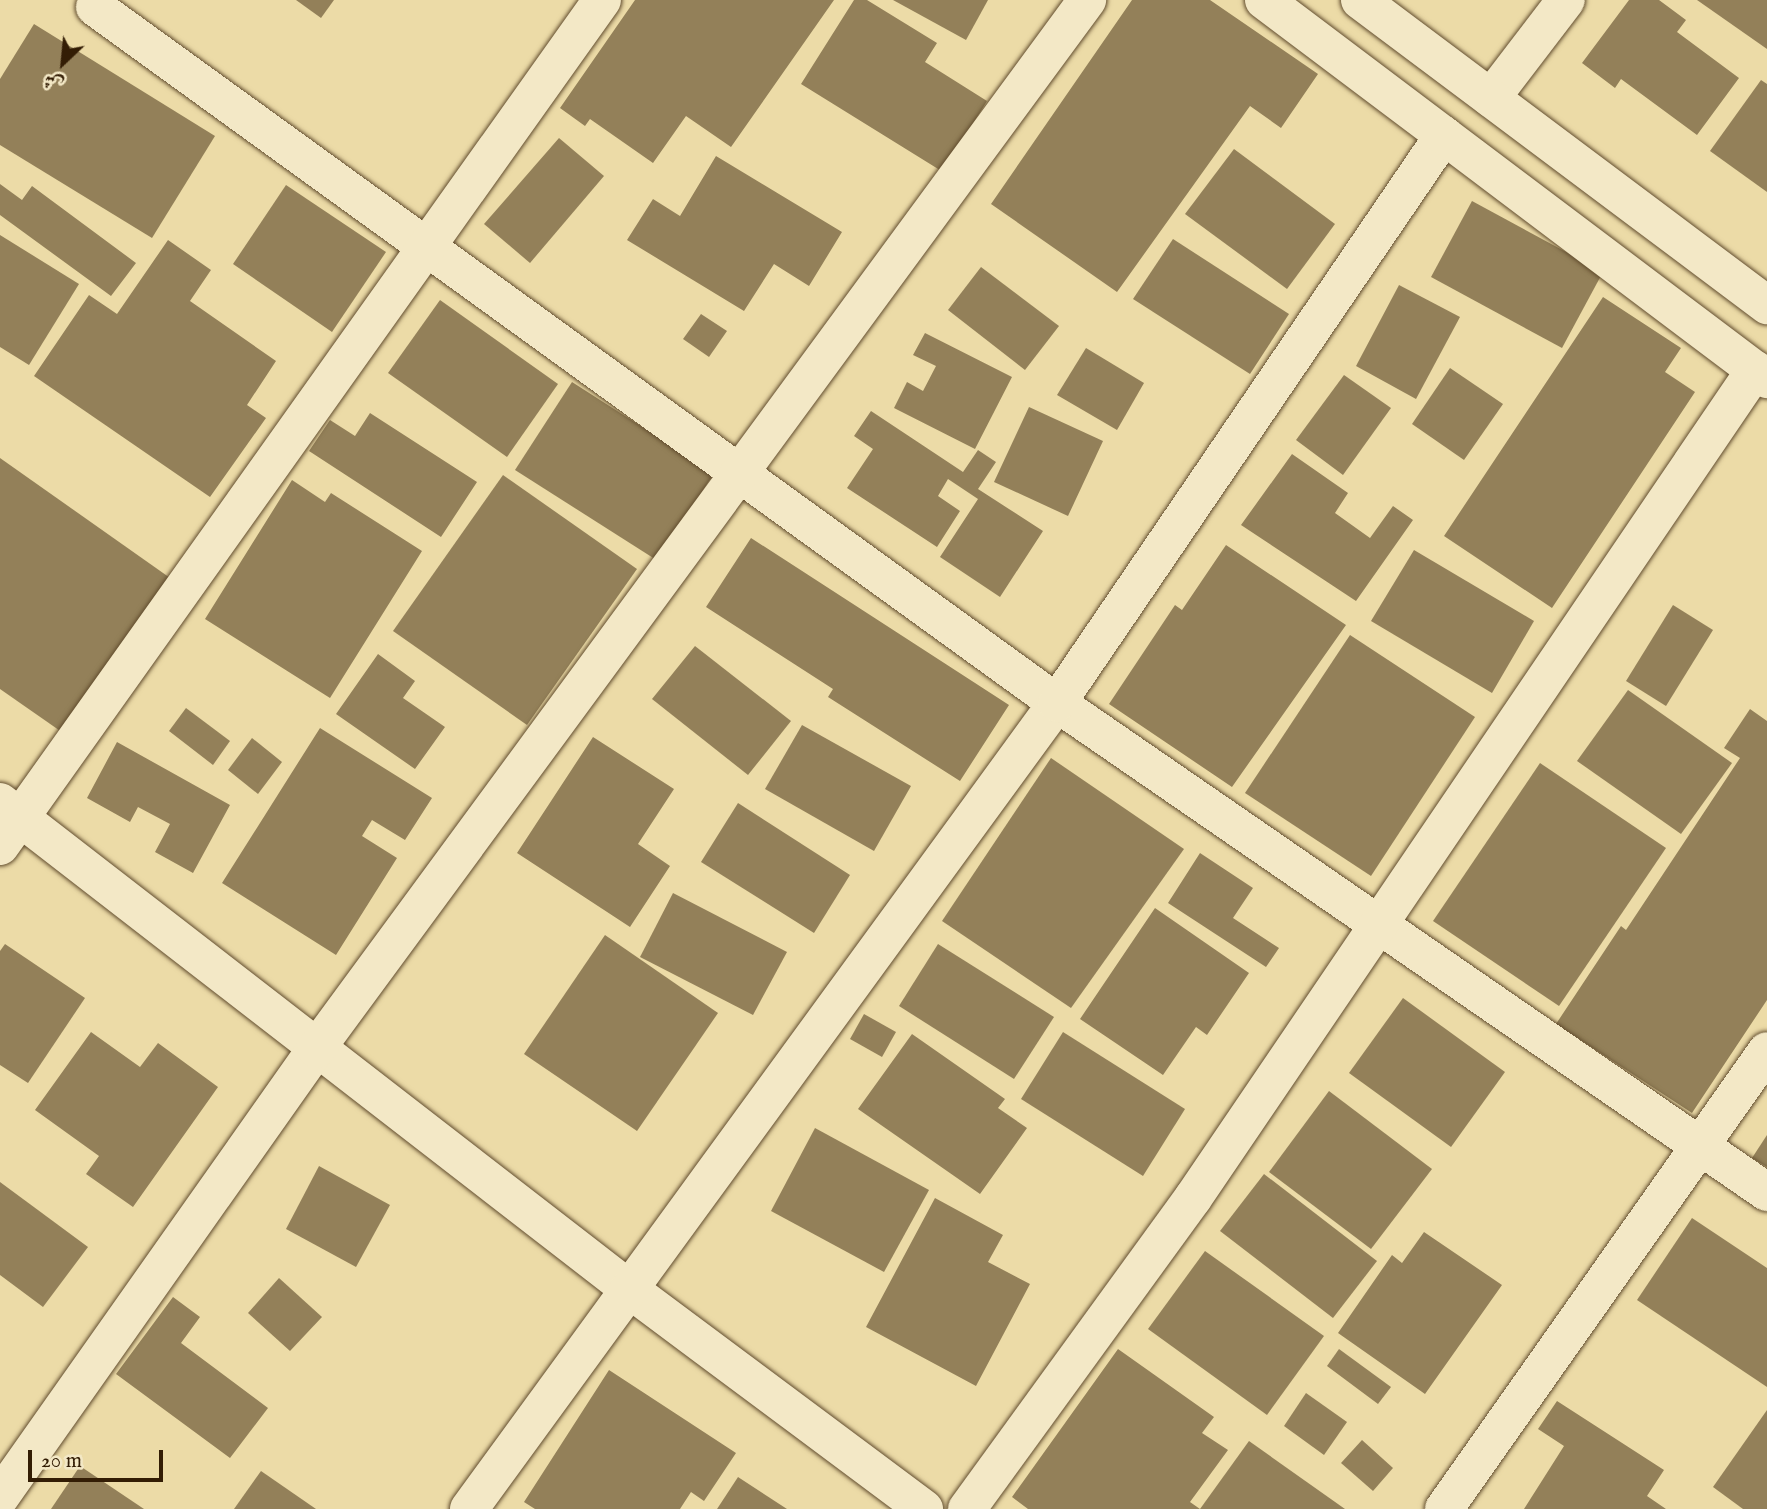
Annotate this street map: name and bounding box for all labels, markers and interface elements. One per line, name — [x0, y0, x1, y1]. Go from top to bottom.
north arrow — [28, 28, 98, 98]
text: ش — [40, 67, 68, 97]
scale bar — [32, 1436, 166, 1480]
text: 20 m — [41, 1448, 82, 1475]

